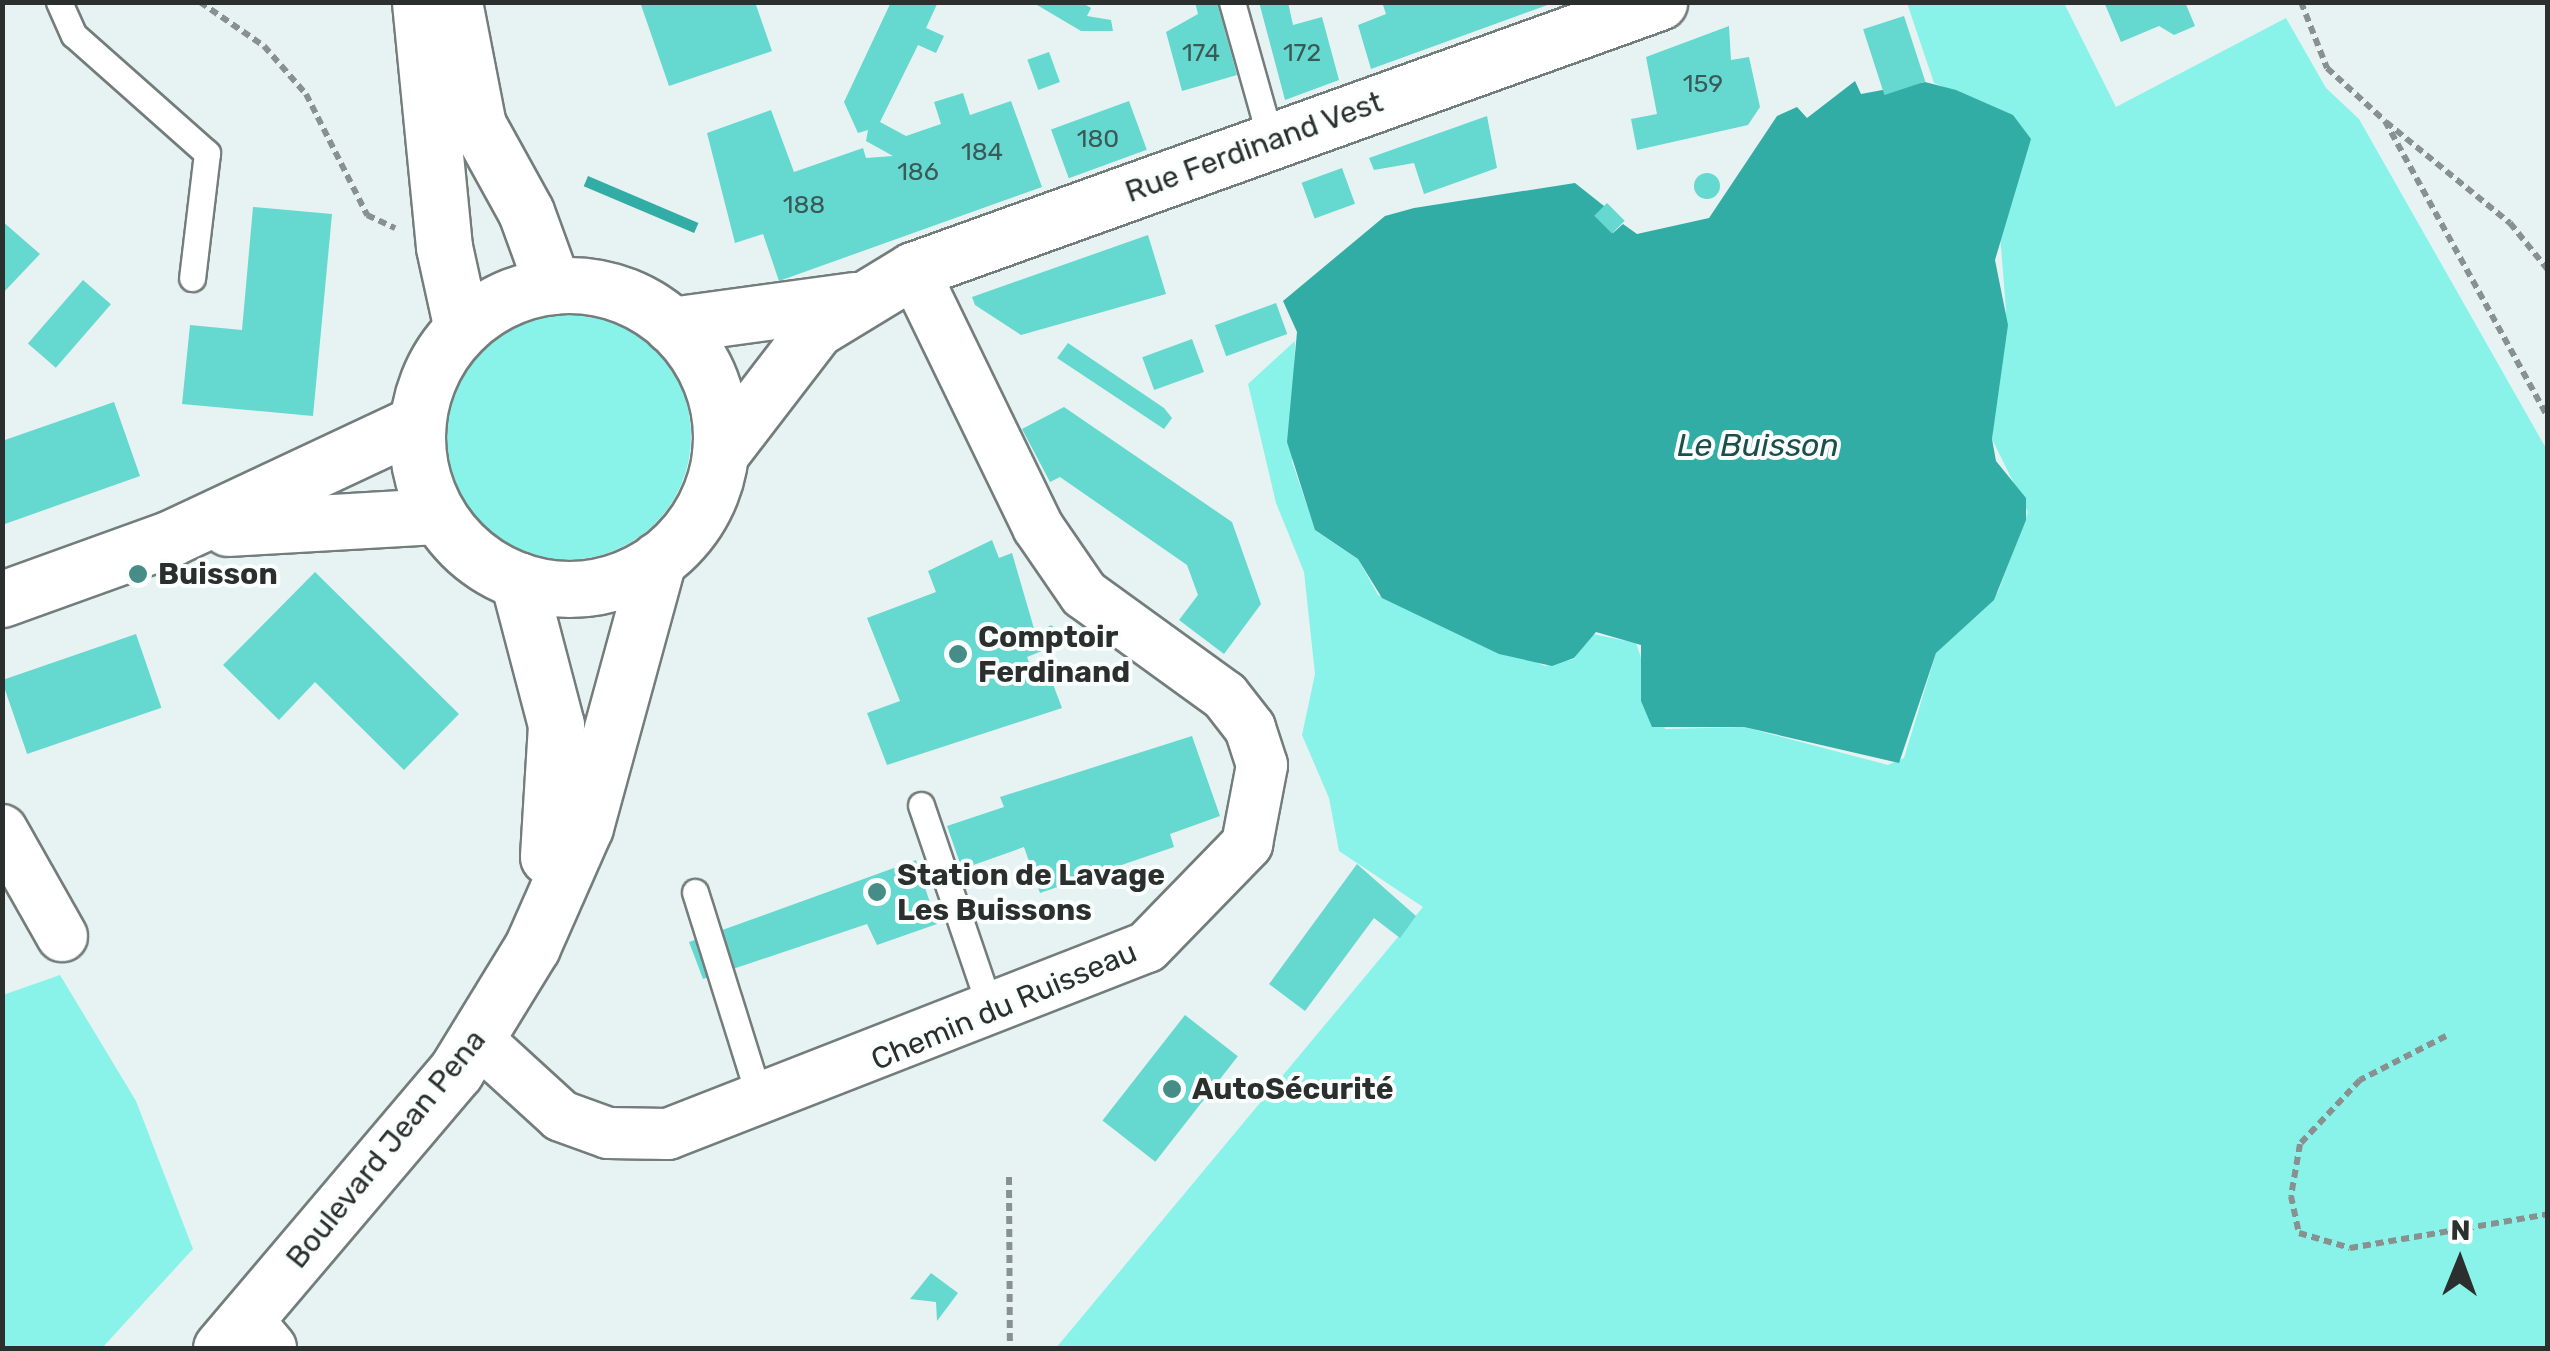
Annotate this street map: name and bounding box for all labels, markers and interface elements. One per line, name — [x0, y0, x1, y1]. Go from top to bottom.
house number: 174 — [1182, 38, 1220, 68]
house number: 172 — [1283, 38, 1321, 68]
house number: 159 — [1683, 69, 1723, 99]
street label: Rue Ferdinand Vest — [1120, 84, 1388, 210]
house number: 180 — [1077, 124, 1119, 154]
house number: 184 — [961, 137, 1003, 167]
house number: 186 — [897, 157, 939, 187]
house number: 188 — [783, 190, 825, 220]
water label: Le Buisson — [1677, 426, 1839, 464]
place label: Buisson — [158, 556, 278, 592]
marker: Buisson — [127, 563, 149, 585]
place label: Comptoir Ferdinand — [978, 619, 1130, 690]
marker: Comptoir Ferdinand — [947, 643, 969, 665]
place label: Station de Lavage Les Buissons — [897, 857, 1165, 928]
marker: Station de Lavage Les Buissons — [866, 881, 888, 903]
street label: Chemin du Ruisseau — [866, 934, 1142, 1078]
street label: Boulevard Jean Pena — [279, 1023, 493, 1275]
place label: AutoSécurité — [1192, 1071, 1394, 1107]
marker: AutoSécurité — [1161, 1078, 1183, 1100]
north arrow — [2410, 1211, 2510, 1311]
text: N — [2450, 1214, 2471, 1247]

